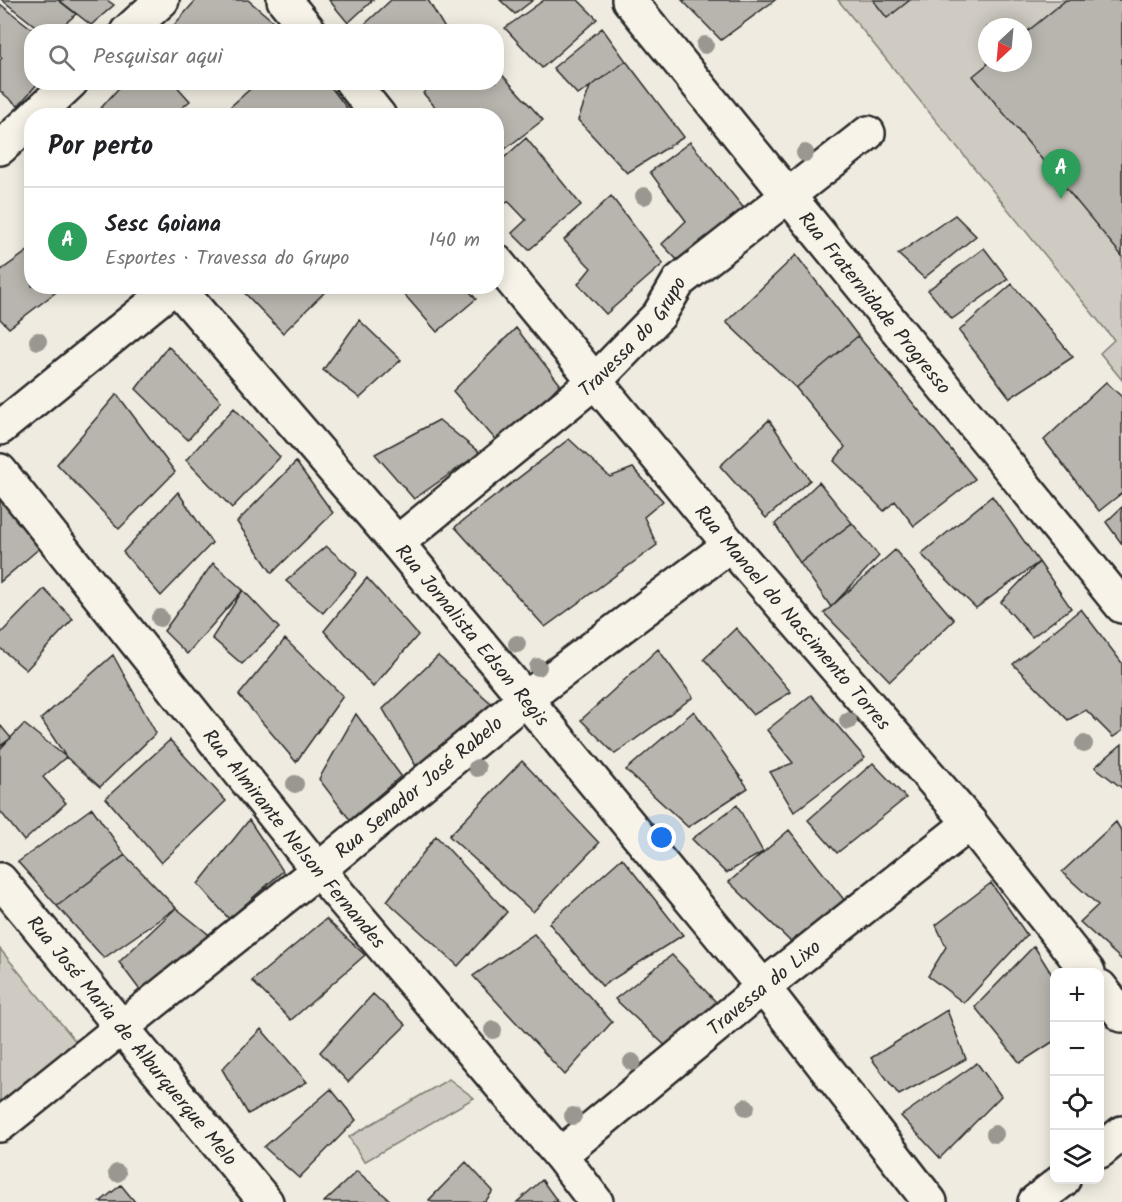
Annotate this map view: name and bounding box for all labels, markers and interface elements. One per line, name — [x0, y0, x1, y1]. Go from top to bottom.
north arrow — [978, 18, 1032, 72]
search box — [24, 24, 504, 90]
text: Pesquisar aqui — [93, 40, 223, 75]
icon: search — [45, 41, 78, 74]
text: Por perto — [48, 126, 153, 168]
pin: A — [1042, 150, 1080, 199]
street label: Rua Fraternidade Progresso — [789, 205, 958, 402]
text: Sesc Goiana — [105, 208, 221, 243]
text: A — [61, 225, 74, 257]
text: 140 m — [429, 225, 480, 257]
text: Esportes · Travessa do Grupo — [105, 243, 349, 275]
street label: Travessa do Grupo — [572, 271, 696, 407]
street label: Rua Manoel do Nascimento Torres — [685, 499, 898, 739]
street label: Rua Jornalista Edson Regis — [386, 538, 557, 735]
street label: Rua Senador José Rabelo — [328, 709, 511, 868]
street label: Rua Almirante Nelson Fernandes — [193, 723, 393, 957]
your location — [647, 823, 676, 852]
street label: Rua José Maria de Alburquerque Melo — [18, 909, 244, 1174]
street label: Travessa do Lixo — [701, 933, 829, 1045]
map controls — [1050, 968, 1104, 1184]
button: + — [1050, 968, 1104, 1022]
button: − — [1050, 1022, 1104, 1076]
button: locate — [1050, 1076, 1104, 1130]
button: layers — [1050, 1130, 1104, 1184]

